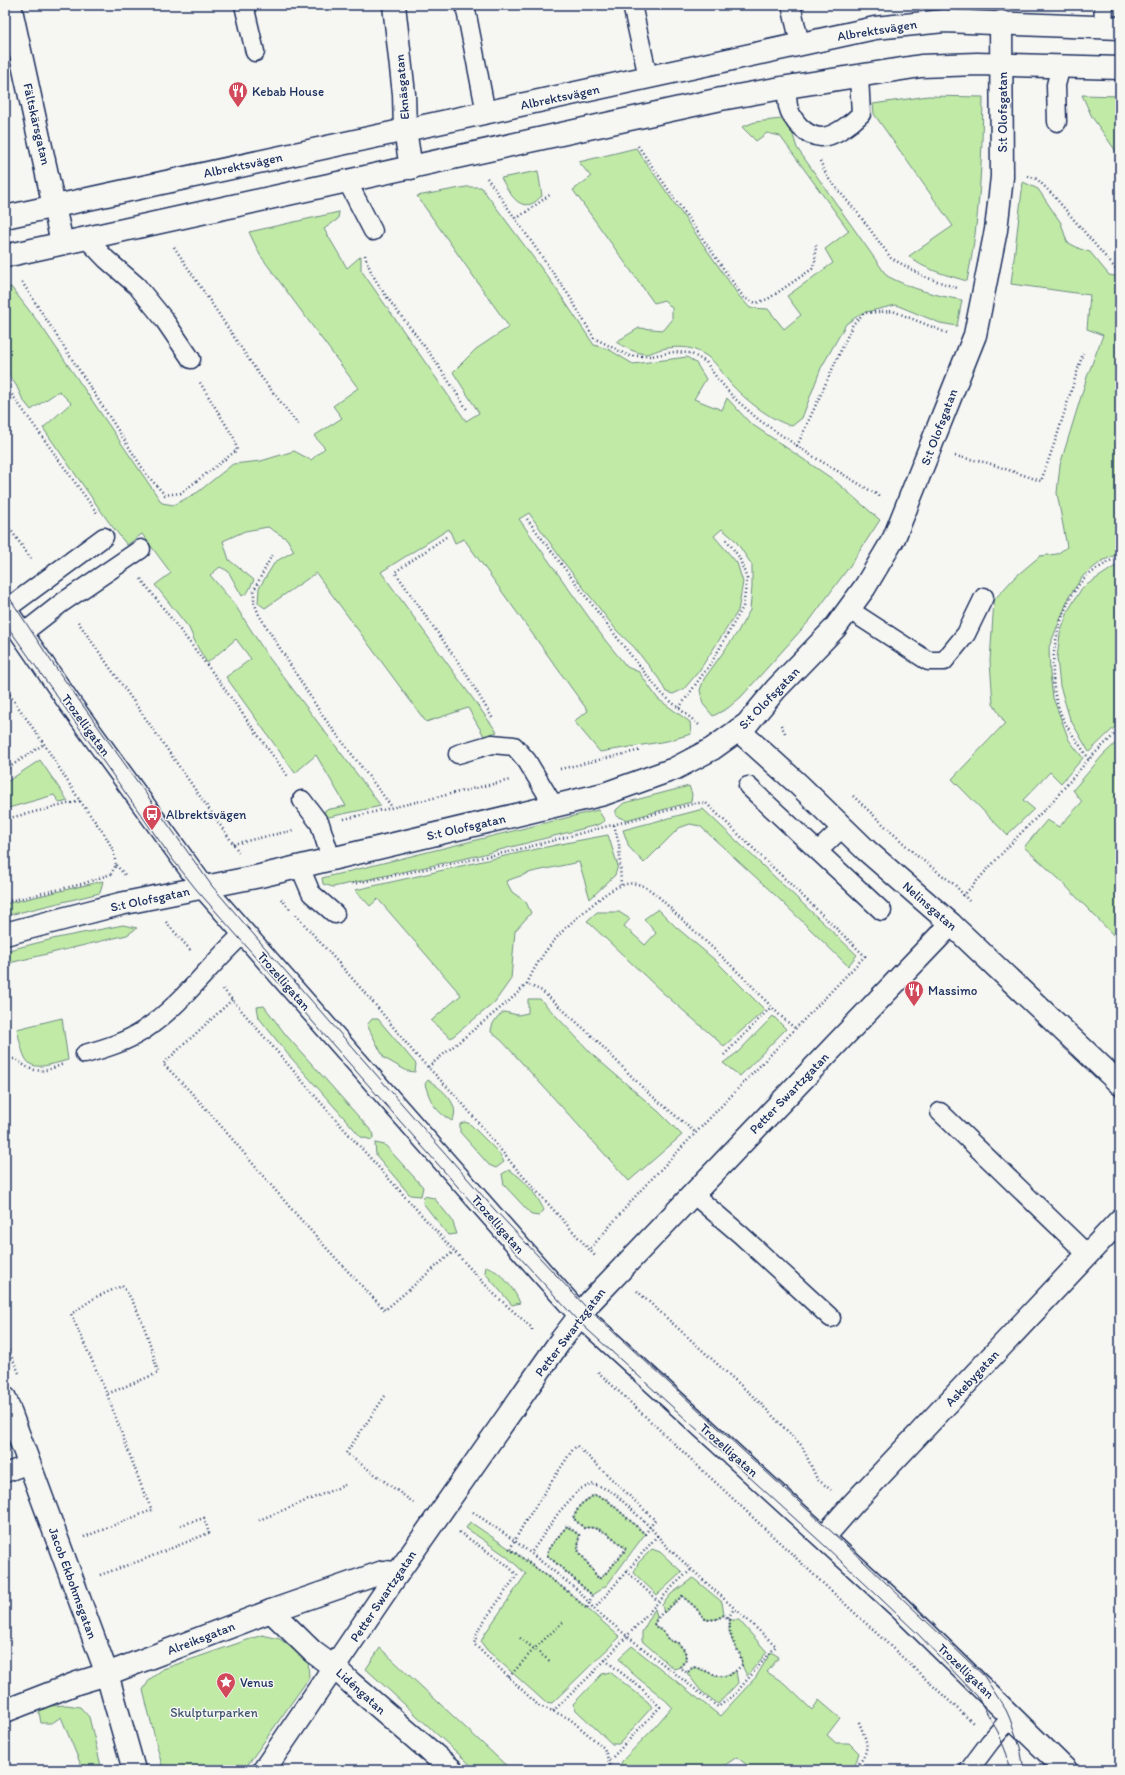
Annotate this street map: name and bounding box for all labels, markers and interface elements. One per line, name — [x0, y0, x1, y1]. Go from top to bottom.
street label: Albrektsvägen — [836, 16, 919, 44]
street label: Eknäsgatan — [392, 53, 412, 120]
street label: S:t Olofsgatan — [995, 71, 1010, 152]
restaurant icon: Kebab House — [227, 80, 249, 108]
street label: Albrektsvägen — [519, 81, 602, 113]
street label: Fältskärsgatan — [20, 82, 54, 167]
place label: Kebab House — [252, 84, 324, 99]
street label: Albrektsvägen — [202, 149, 285, 181]
street label: S:t Olofsgatan — [918, 386, 961, 467]
street label: S:t Olofsgatan — [736, 663, 803, 732]
street label: Trozelligatan — [58, 691, 114, 759]
bus stop icon: Albrektsvägen — [141, 803, 163, 831]
place label: Albrektsvägen — [166, 807, 247, 822]
street label: S:t Olofsgatan — [425, 810, 508, 843]
street label: Nelinsgatan — [900, 878, 961, 934]
street label: S:t Olofsgatan — [109, 883, 192, 915]
street label: Trozelligatan — [254, 949, 314, 1014]
restaurant icon: Massimo — [903, 979, 925, 1007]
place label: Massimo — [928, 983, 978, 998]
street label: Petter Swartzgatan — [746, 1049, 832, 1137]
street label: Trozelligatan — [468, 1192, 528, 1257]
street label: Petter Swartzgatan — [532, 1285, 608, 1379]
street label: Askebygatan — [942, 1346, 1002, 1409]
street label: Trozelligatan — [697, 1420, 762, 1480]
street label: Jacob Ekbohmsgatan — [46, 1525, 100, 1642]
street label: Petter Swartzgatan — [347, 1547, 419, 1645]
street label: Alreiksgatan — [165, 1618, 238, 1658]
street label: Trozelligatan — [935, 1640, 998, 1702]
street label: Lidéngatan — [333, 1665, 389, 1717]
place icon: Venus — [215, 1671, 237, 1699]
place label: Venus — [240, 1675, 274, 1690]
park label: Skulpturparken — [170, 1705, 258, 1720]

